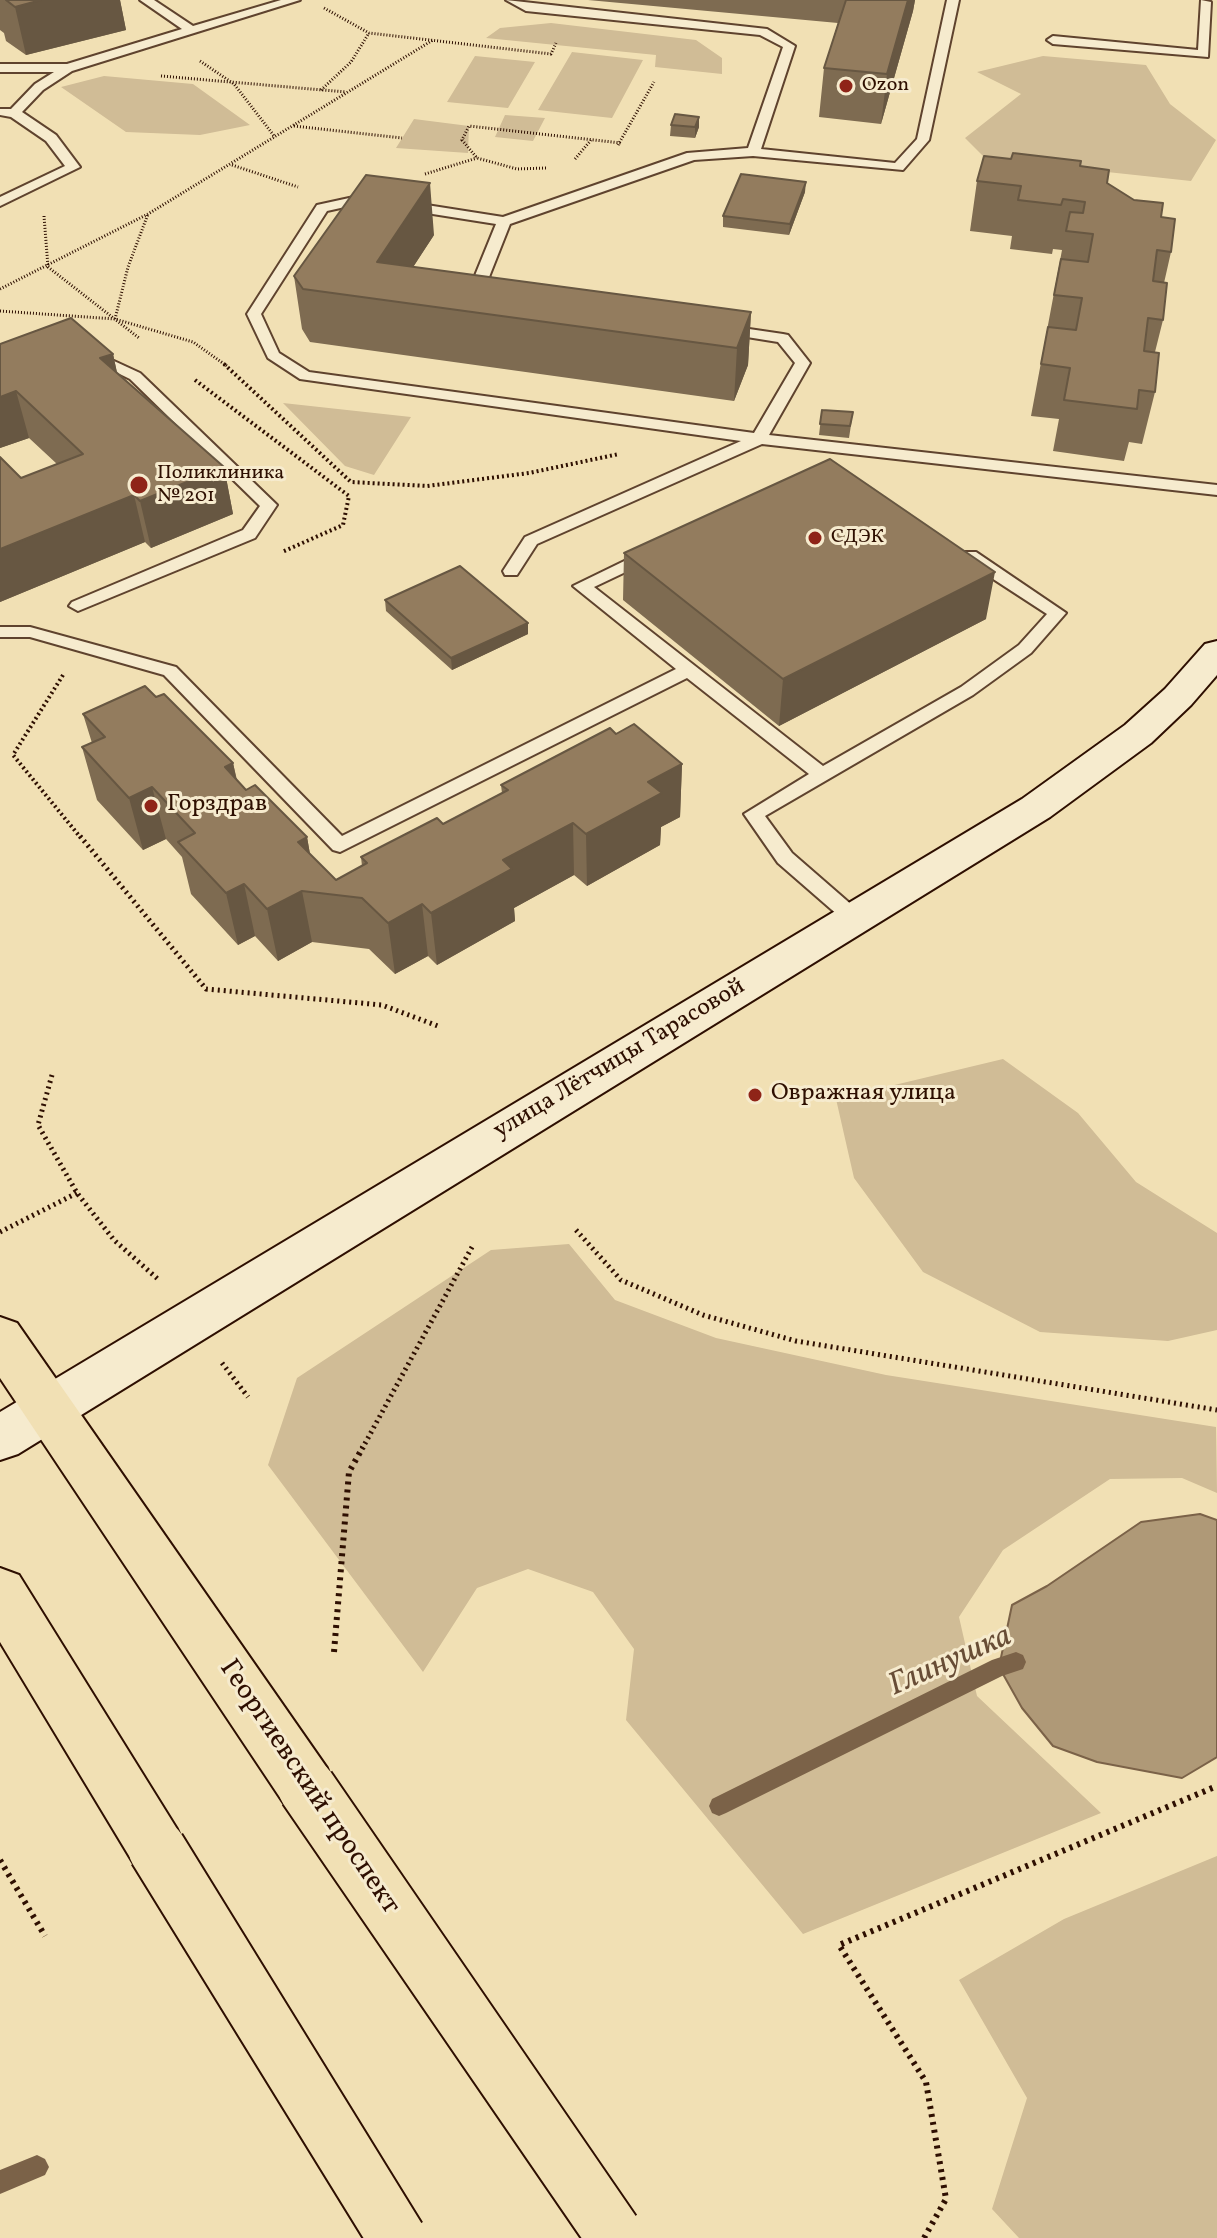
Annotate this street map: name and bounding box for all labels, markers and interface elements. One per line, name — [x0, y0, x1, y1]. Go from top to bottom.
place label: Ozon — [862, 74, 909, 98]
marker: Ozon — [837, 77, 855, 95]
place label: Поликлиника № 201 — [157, 462, 284, 509]
marker: Поликлиника № 201 — [128, 474, 150, 496]
place label: СДЭК — [831, 526, 884, 550]
marker: СДЭК — [806, 529, 824, 547]
place label: Горздрав — [167, 792, 267, 820]
marker: Горздрав — [142, 797, 160, 815]
street label: улица Лётчицы Тарасовой — [489, 973, 751, 1147]
place label: Овражная улица — [771, 1081, 956, 1109]
marker: Овражная улица — [746, 1086, 764, 1104]
water label: Глинушка — [884, 1619, 1018, 1707]
street label: Георгиевский проспект — [210, 1654, 406, 1922]

